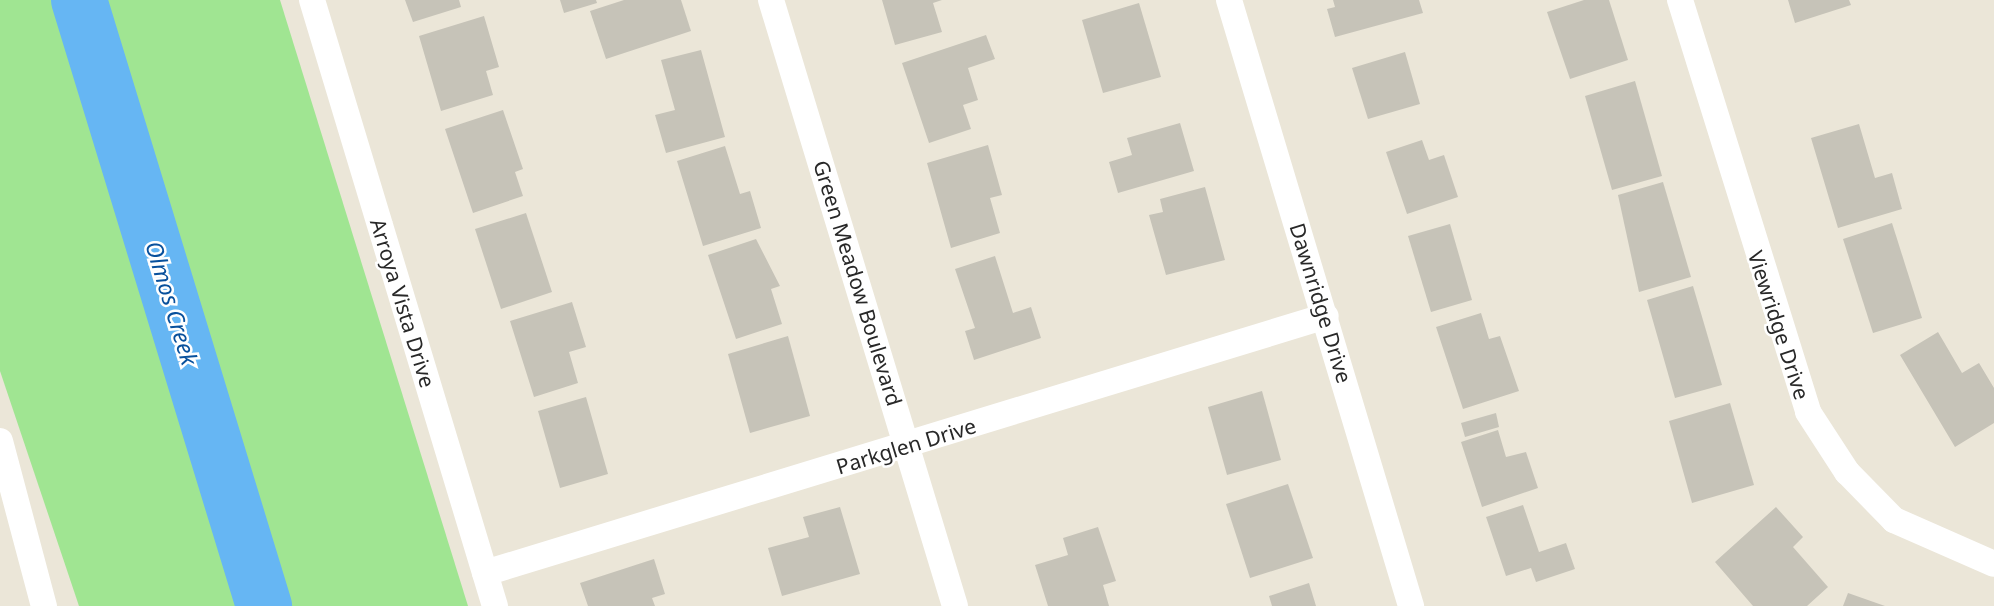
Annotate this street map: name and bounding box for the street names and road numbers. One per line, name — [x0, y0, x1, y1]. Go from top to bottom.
street label: Green Meadow Boulevard — [809, 157, 907, 409]
street label: Arroya Vista Drive — [365, 215, 441, 391]
street label: Dawnridge Drive — [1285, 220, 1357, 386]
street label: Viewridge Drive — [1743, 247, 1815, 403]
street label: Parkglen Drive — [833, 413, 979, 479]

